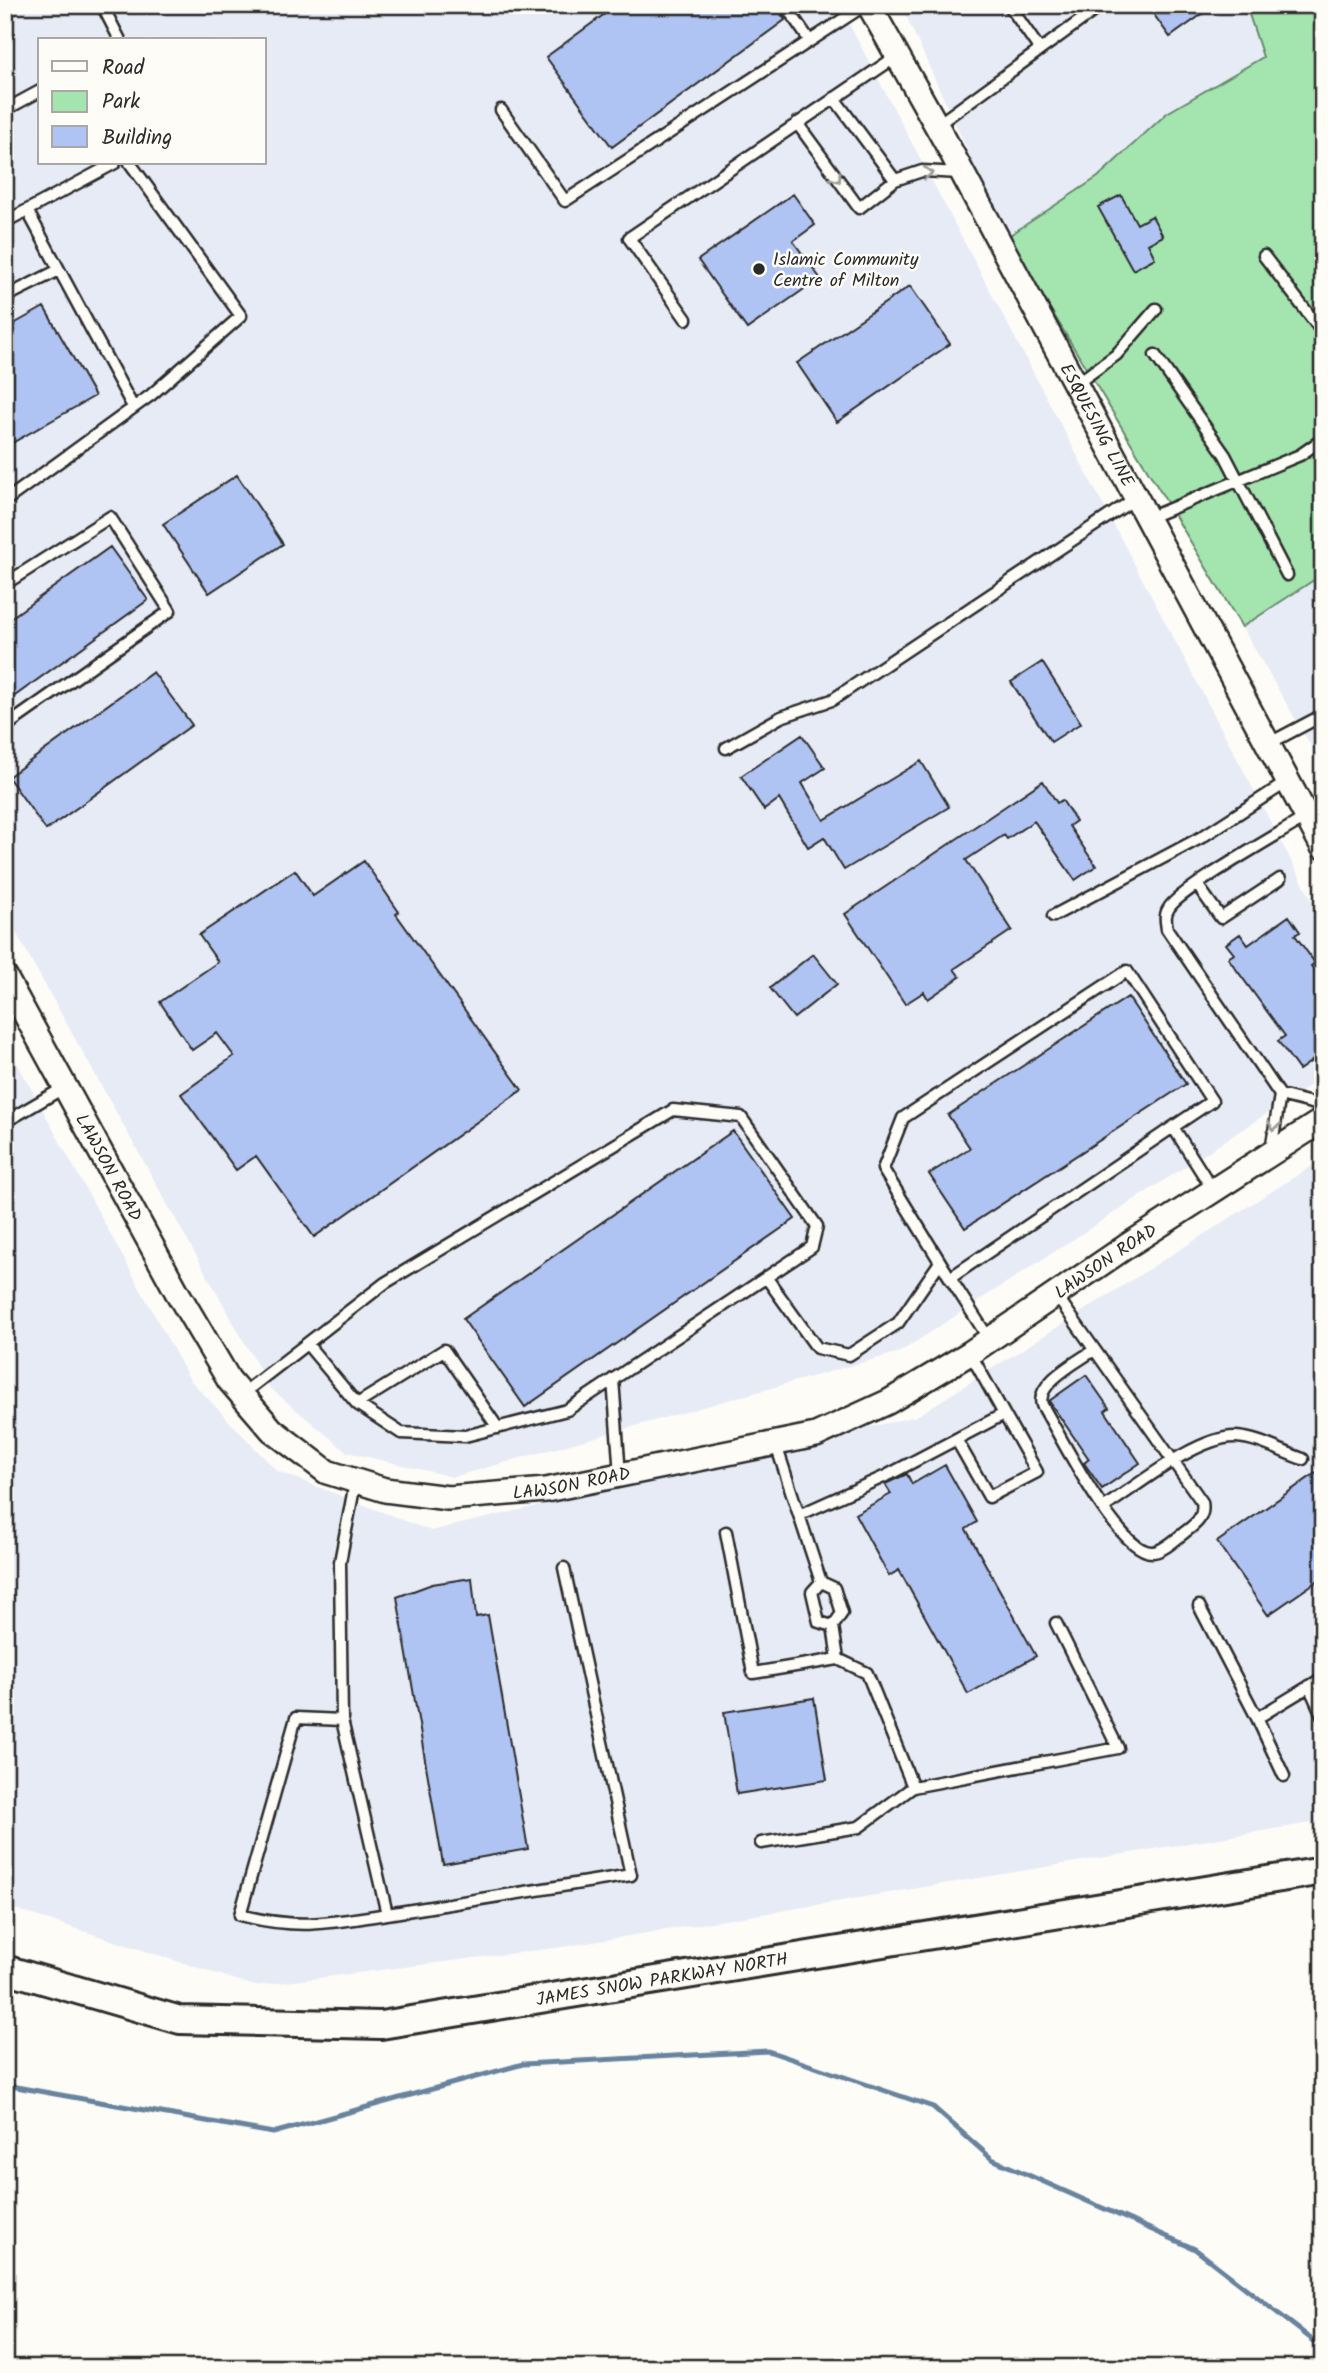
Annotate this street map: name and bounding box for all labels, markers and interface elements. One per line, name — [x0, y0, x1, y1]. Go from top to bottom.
legend — [38, 38, 266, 164]
text: Road — [102, 52, 145, 85]
text: Park — [102, 86, 140, 119]
text: Building — [102, 122, 172, 155]
one-way arrow — [923, 165, 934, 180]
one-way arrow — [829, 170, 842, 183]
place label: Islamic Community Centre of Milton — [773, 246, 919, 296]
marker: Islamic Community Centre of Milton — [751, 261, 767, 277]
street label: ESQUESING LINE — [1051, 359, 1141, 493]
street label: LAWSON ROAD — [66, 1109, 149, 1228]
one-way arrow — [1267, 1120, 1282, 1132]
street label: LAWSON ROAD — [1049, 1217, 1164, 1307]
street label: LAWSON ROAD — [512, 1460, 634, 1509]
street label: JAMES SNOW PARKWAY NORTH — [534, 1946, 790, 2015]

